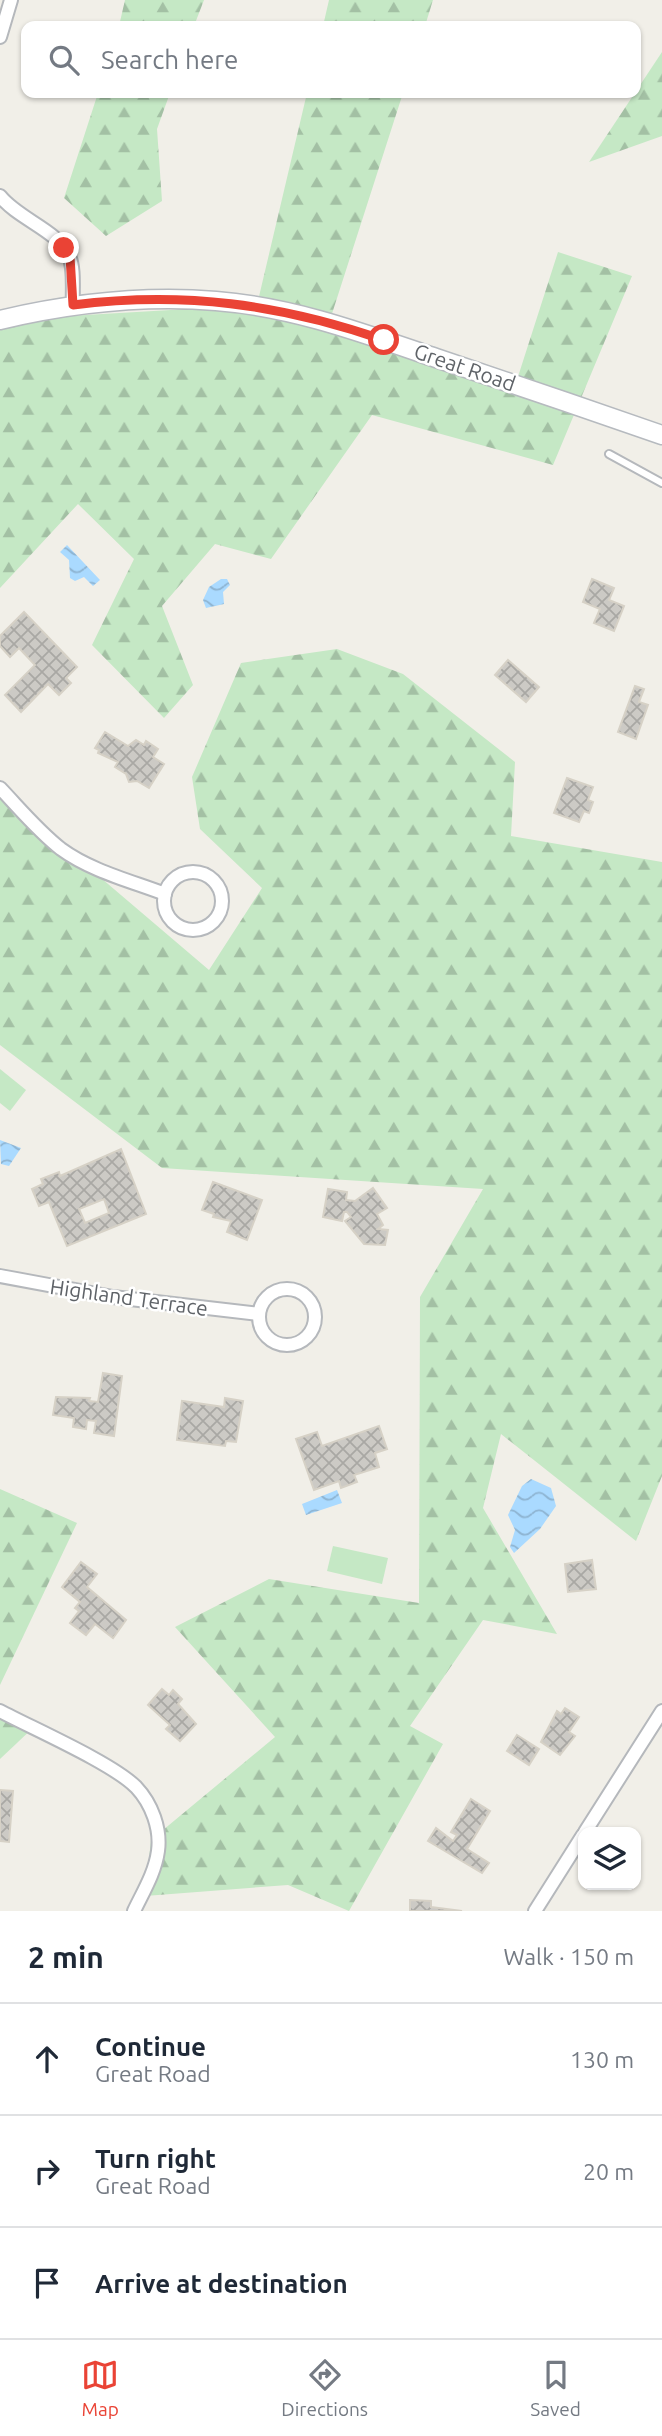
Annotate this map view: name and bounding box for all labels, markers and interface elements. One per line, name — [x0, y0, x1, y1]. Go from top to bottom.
search box — [21, 21, 641, 98]
icon: search — [45, 41, 83, 79]
text: Search here — [101, 45, 238, 74]
route end — [48, 232, 79, 263]
route start — [368, 324, 399, 355]
street label: Great Road — [411, 338, 519, 396]
street label: Highland Terrace — [48, 1274, 210, 1320]
map controls — [578, 1827, 641, 1890]
button: layers — [578, 1827, 641, 1890]
text: 2 min — [28, 1940, 104, 1974]
text: Walk · 150 m — [503, 1944, 634, 1969]
text: Continue — [95, 2032, 206, 2061]
icon: ahead — [28, 2040, 66, 2078]
text: 130 m — [570, 2047, 634, 2072]
text: Great Road — [95, 2061, 211, 2086]
text: Turn right — [95, 2144, 216, 2173]
icon: right — [28, 2152, 66, 2190]
text: 20 m — [583, 2159, 634, 2184]
text: Great Road — [95, 2173, 211, 2198]
icon: arrive — [28, 2264, 66, 2302]
text: Arrive at destination — [95, 2269, 348, 2298]
tab: Map — [81, 2356, 119, 2420]
tab: Directions — [281, 2356, 368, 2420]
tab: Saved — [530, 2356, 581, 2420]

